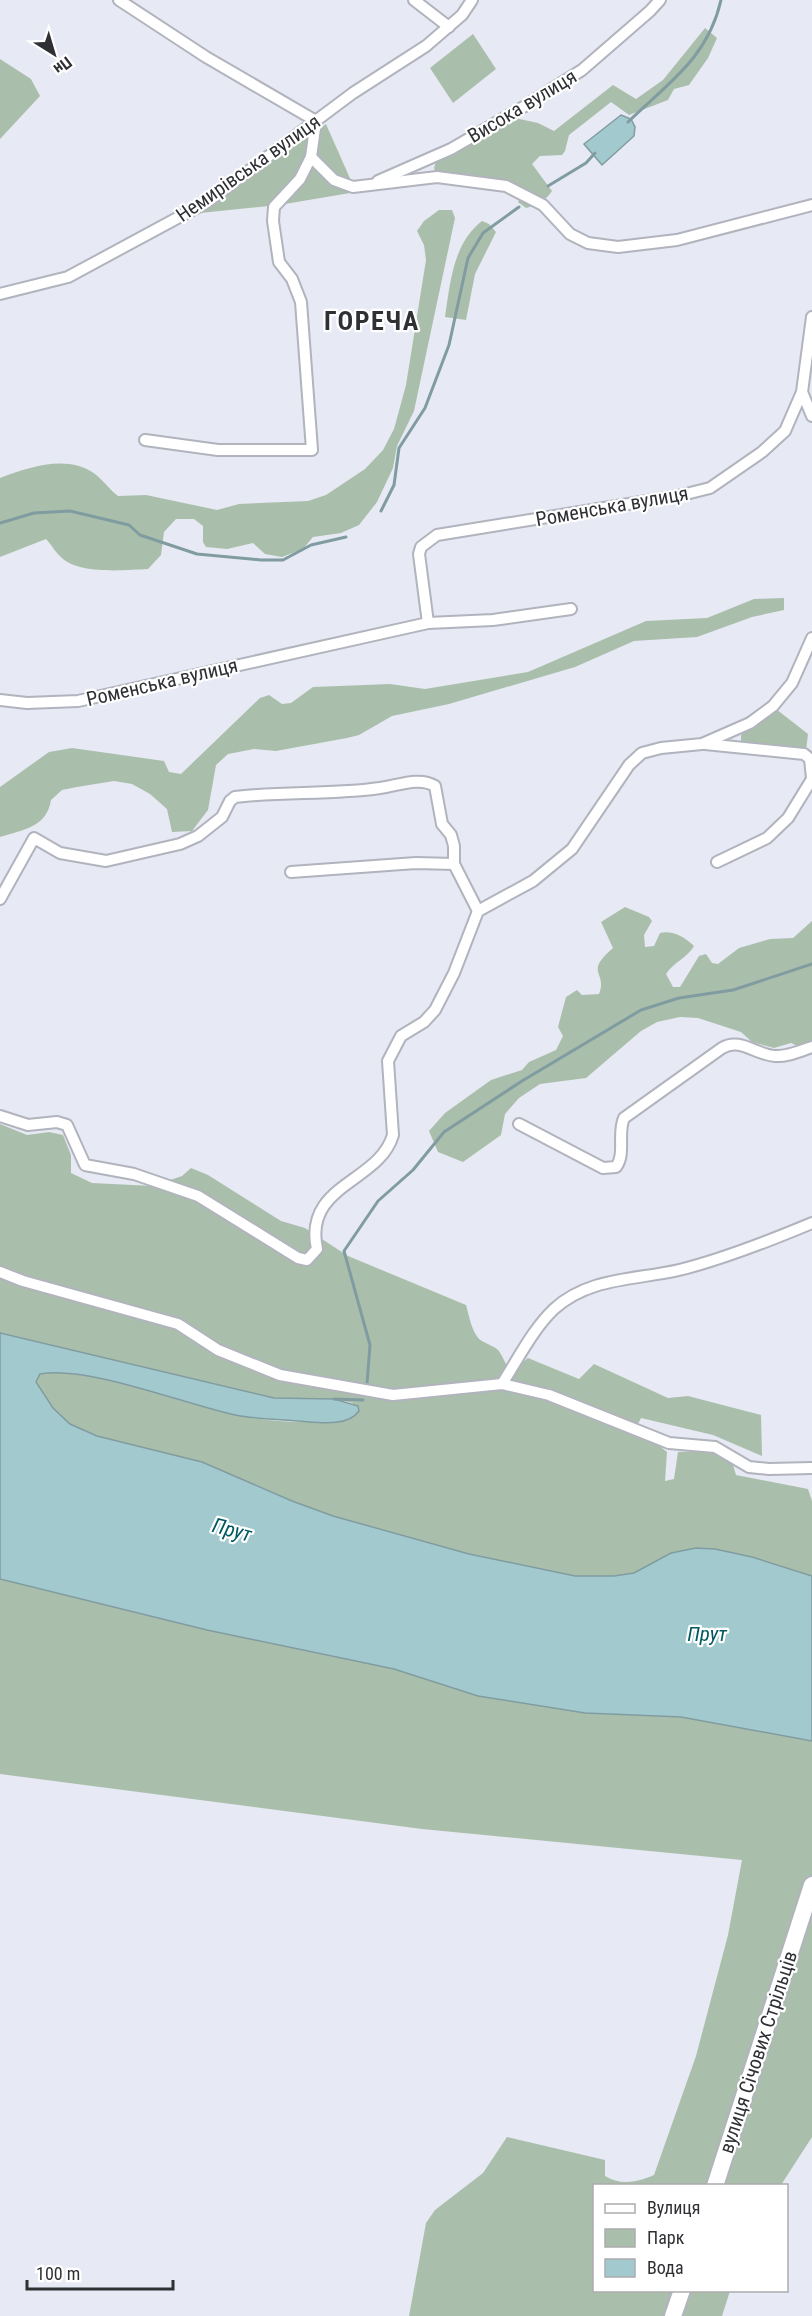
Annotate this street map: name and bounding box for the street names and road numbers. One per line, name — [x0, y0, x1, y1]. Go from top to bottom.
street label: Висока вулиця — [463, 64, 581, 148]
street label: Немирівська вулиця — [171, 109, 325, 227]
street label: Роменська вулиця — [534, 481, 690, 531]
street label: Роменська вулиця — [84, 653, 240, 711]
street label: вулиця Січових Стрільців — [714, 1948, 802, 2156]

